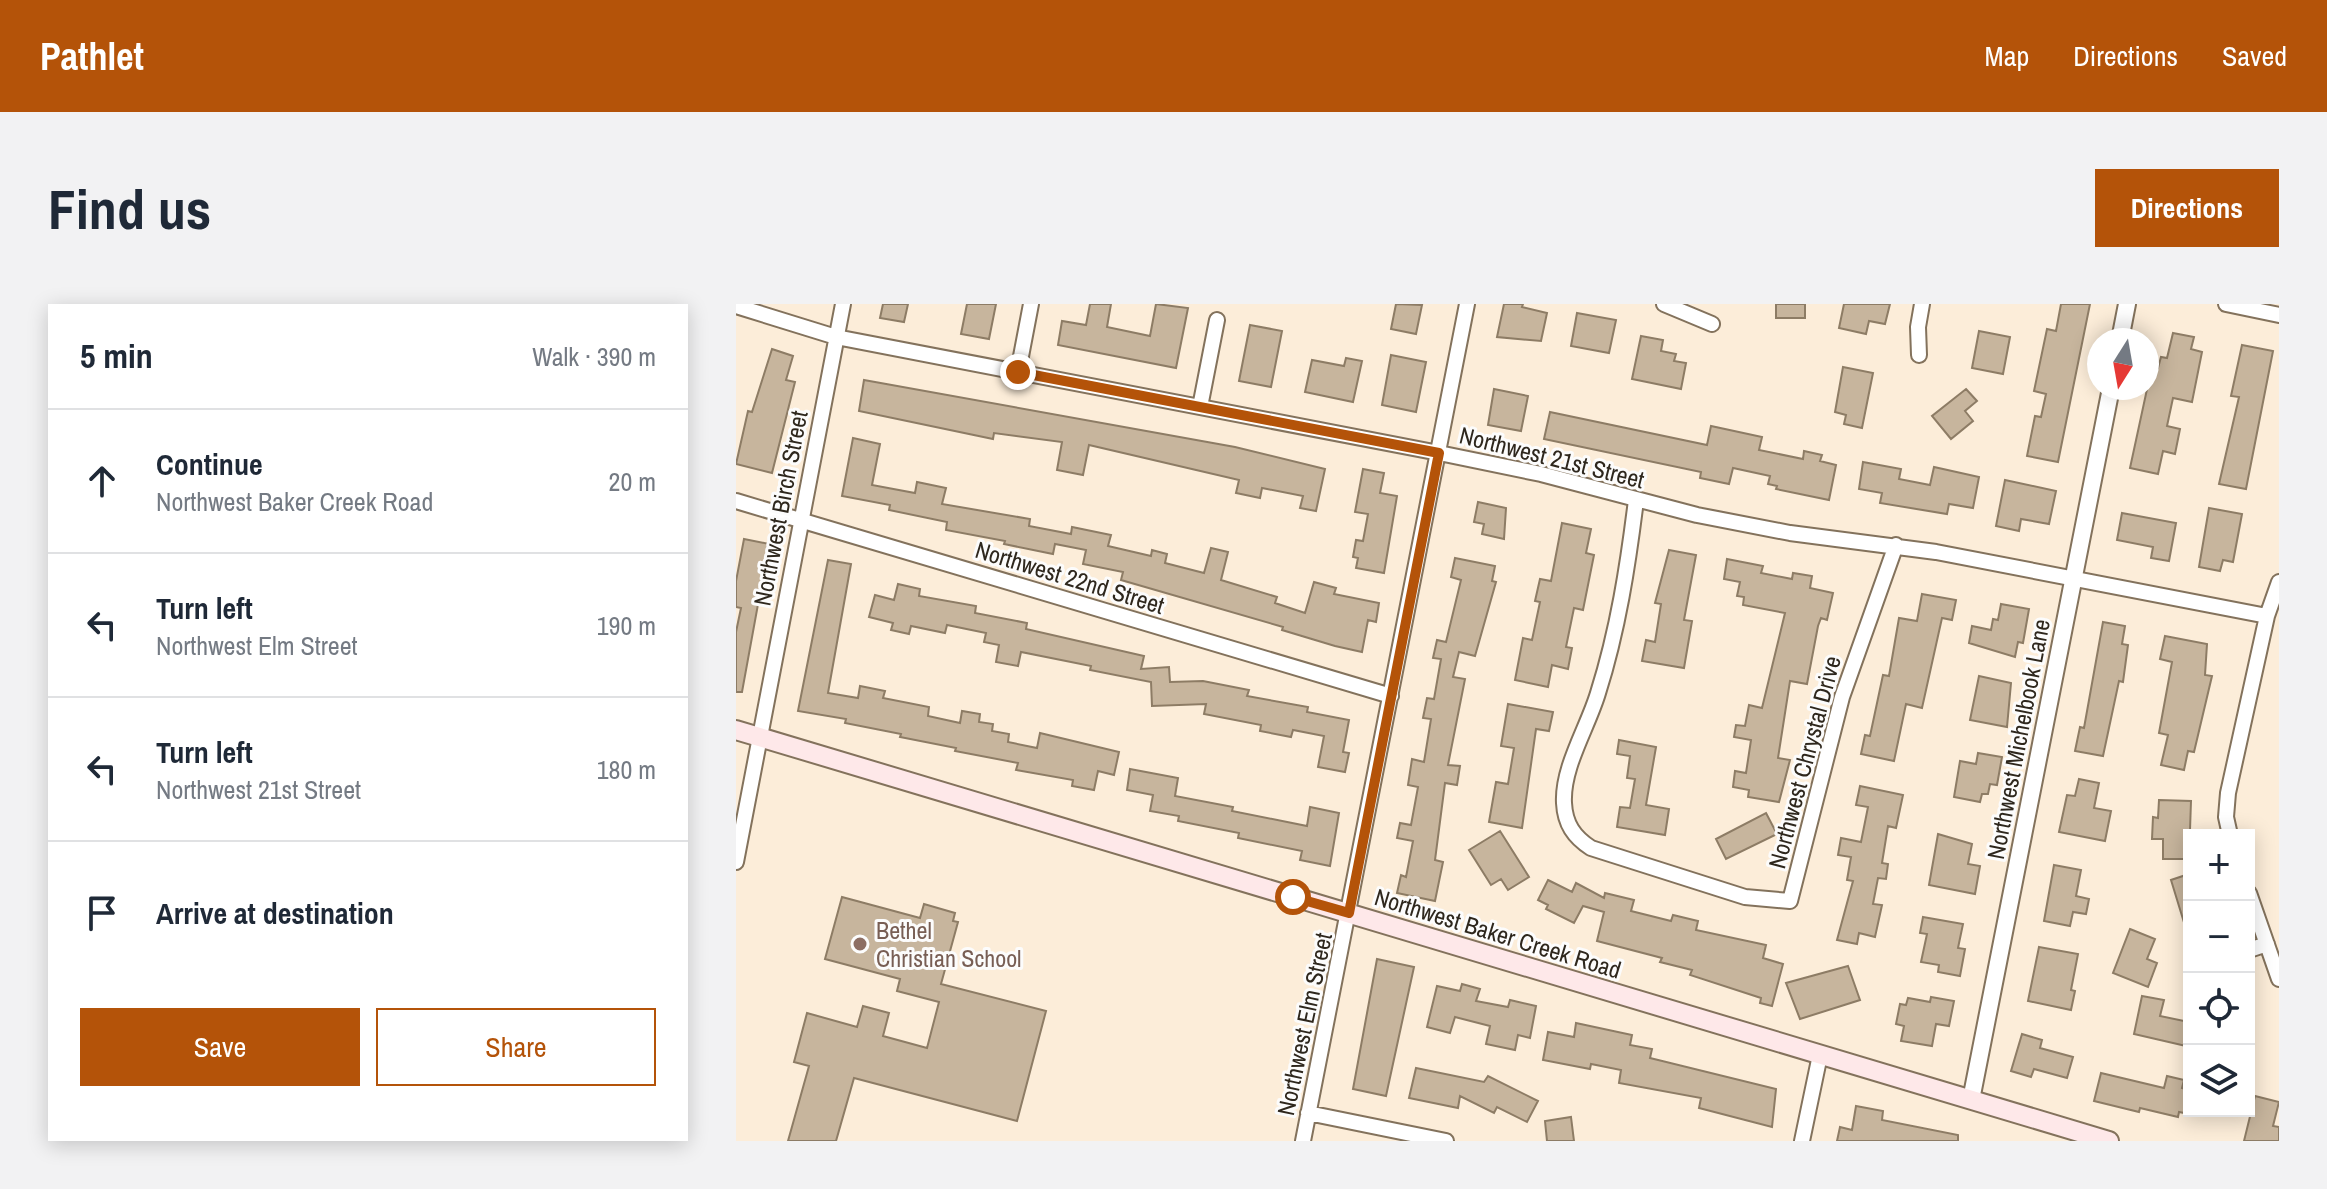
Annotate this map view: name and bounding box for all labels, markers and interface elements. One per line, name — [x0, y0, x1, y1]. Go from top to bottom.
text: Pathlet — [40, 31, 144, 82]
text: Map — [1985, 37, 2029, 75]
text: Directions — [2073, 37, 2178, 75]
text: Saved — [2222, 37, 2287, 75]
button: Directions — [2095, 169, 2279, 247]
text: Find us — [48, 171, 211, 246]
north arrow — [2087, 328, 2159, 400]
text: 5 min — [80, 333, 153, 379]
text: Walk · 390 m — [532, 339, 656, 374]
route end — [1000, 354, 1036, 390]
street label: Northwest Birch Street — [745, 407, 815, 608]
street label: Northwest 21st Street — [1456, 419, 1648, 496]
text: Continue — [156, 444, 263, 484]
icon: ahead — [80, 459, 124, 503]
text: 20 m — [609, 464, 656, 499]
text: Northwest Baker Creek Road — [156, 484, 433, 519]
street label: Northwest 22nd Street — [972, 533, 1169, 621]
text: Turn left — [156, 588, 253, 628]
icon: left — [80, 603, 124, 647]
text: 190 m — [597, 608, 656, 643]
street label: Northwest Michelbook Lane — [1979, 616, 2057, 862]
text: Northwest Elm Street — [156, 628, 357, 663]
street label: Northwest Chrystal Drive — [1760, 652, 1848, 872]
text: Turn left — [156, 732, 253, 772]
icon: left — [80, 747, 124, 791]
text: 180 m — [597, 752, 656, 787]
text: Northwest 21st Street — [156, 772, 361, 807]
map controls — [2183, 829, 2255, 1117]
button: + — [2183, 829, 2255, 901]
route start — [1275, 879, 1311, 915]
street label: Northwest Baker Creek Road — [1371, 880, 1625, 986]
icon: arrive — [80, 891, 124, 935]
text: Arrive at destination — [156, 893, 394, 933]
button: − — [2183, 901, 2255, 973]
place label: Bethel Christian School — [876, 914, 1022, 974]
street label: Northwest Elm Street — [1269, 929, 1339, 1118]
marker: Bethel Christian School — [851, 935, 869, 953]
button: locate — [2183, 973, 2255, 1045]
button: Save — [80, 1008, 360, 1086]
button: Share — [376, 1008, 656, 1086]
button: layers — [2183, 1045, 2255, 1117]

